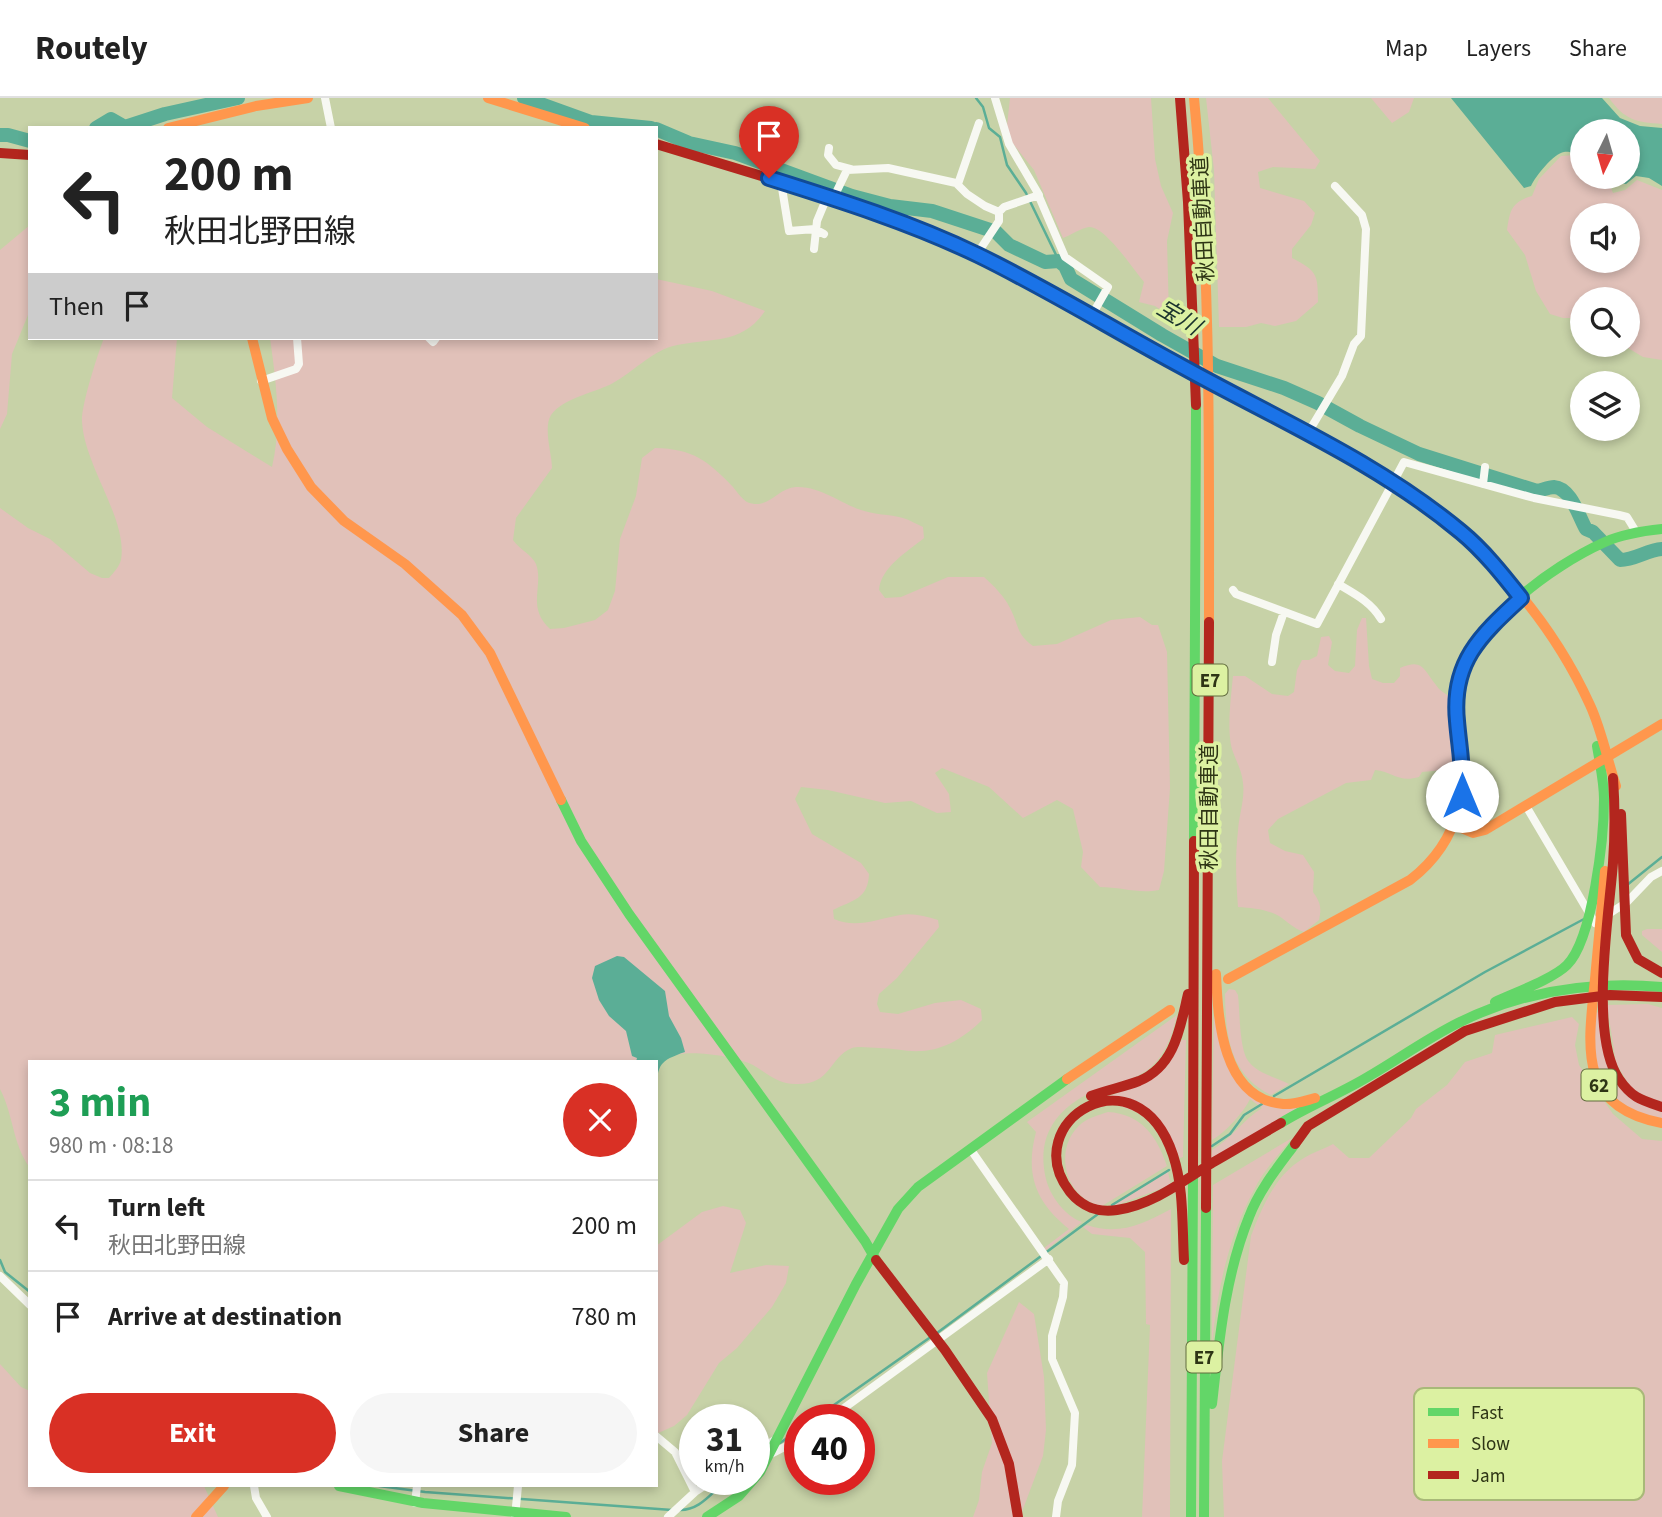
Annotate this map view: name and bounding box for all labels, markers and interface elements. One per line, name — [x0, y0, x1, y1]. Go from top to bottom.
text: Routely — [35, 25, 148, 72]
text: Map — [1385, 31, 1428, 66]
text: Layers — [1466, 31, 1531, 66]
text: Share — [1569, 31, 1627, 66]
pin — [739, 106, 799, 178]
icon: arrive — [750, 117, 788, 155]
north arrow — [1570, 119, 1640, 189]
map controls — [1570, 119, 1640, 441]
text: 200 m — [164, 140, 293, 210]
icon: left — [49, 154, 140, 245]
street label: 秋田自動車道 — [1185, 155, 1221, 283]
button: sound — [1570, 203, 1640, 273]
text: 秋田北野田線 — [164, 209, 356, 255]
icon: arrive — [118, 287, 156, 325]
button: search — [1570, 287, 1640, 357]
text: Then — [49, 288, 104, 325]
water label: 宝川 — [1151, 291, 1210, 345]
button: layers — [1570, 371, 1640, 441]
road number: E7 — [1192, 664, 1228, 695]
street label: 秋田自動車道 — [1194, 744, 1224, 870]
position arrow — [1425, 759, 1499, 833]
road number: 62 — [1582, 1070, 1616, 1100]
text: 3 min — [49, 1073, 151, 1133]
button: close — [563, 1083, 637, 1157]
text: 980 m · 08:18 — [49, 1129, 173, 1162]
text: Turn left — [108, 1189, 205, 1226]
icon: left — [49, 1207, 87, 1245]
text: 200 m — [571, 1207, 637, 1244]
text: 秋田北野田線 — [108, 1229, 246, 1262]
icon: arrive — [49, 1298, 87, 1336]
text: Arrive at destination — [108, 1298, 342, 1335]
text: 780 m — [571, 1298, 637, 1335]
road number: E7 — [1186, 1342, 1222, 1372]
legend — [1414, 1388, 1644, 1500]
button: Exit — [49, 1393, 336, 1473]
button: Share — [350, 1393, 637, 1473]
text: Fast — [1471, 1400, 1504, 1427]
speed limit sign: 40 — [784, 1404, 875, 1495]
text: 31 — [706, 1415, 743, 1465]
text: Slow — [1471, 1431, 1510, 1458]
text: km/h — [705, 1454, 744, 1479]
text: Jam — [1471, 1463, 1505, 1490]

